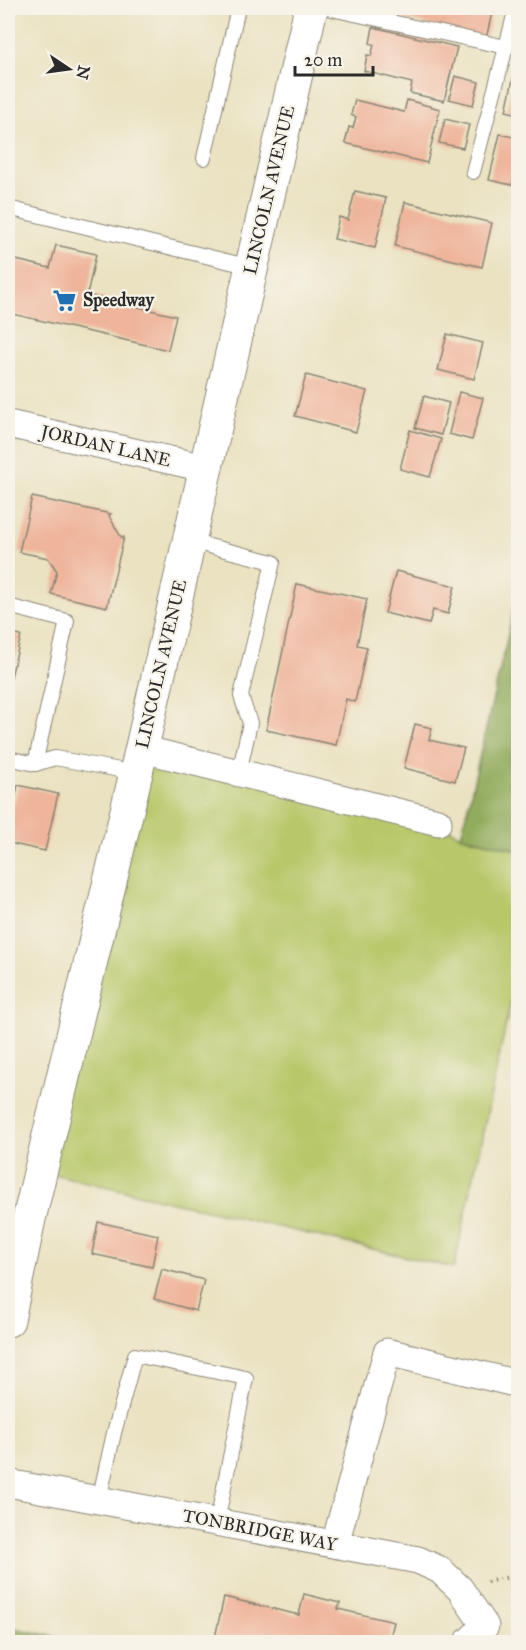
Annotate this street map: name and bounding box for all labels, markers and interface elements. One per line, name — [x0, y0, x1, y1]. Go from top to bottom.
north arrow — [39, 39, 99, 99]
scale bar — [295, 39, 373, 77]
text: 20 m — [304, 49, 342, 71]
text: N — [72, 64, 94, 81]
street label: LINCOLN AVENUE — [239, 103, 299, 277]
supermarket icon: Speedway — [52, 287, 78, 313]
place label: Speedway — [83, 289, 155, 312]
street label: JORDAN LANE — [37, 420, 173, 473]
street label: LINCOLN AVENUE — [131, 577, 191, 751]
street label: TONBRIDGE WAY — [181, 1504, 340, 1556]

